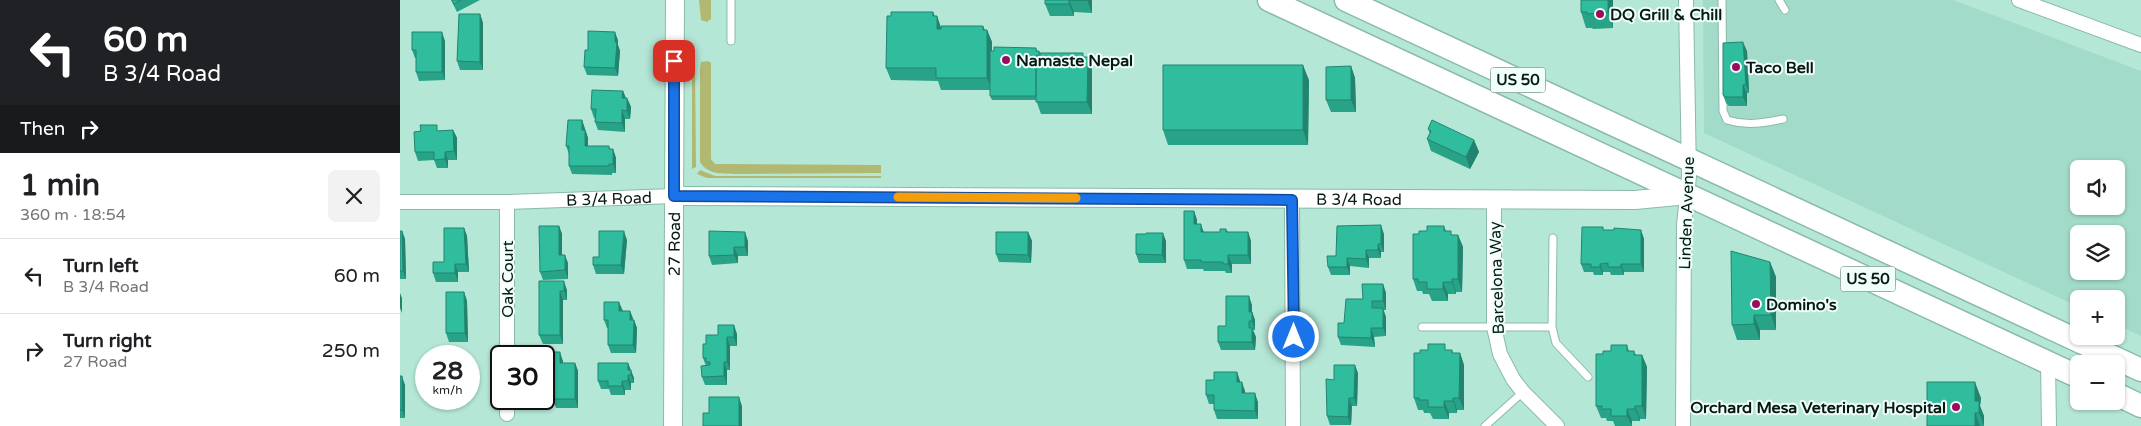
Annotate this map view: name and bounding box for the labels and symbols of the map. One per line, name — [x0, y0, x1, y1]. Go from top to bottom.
place label: DQ Grill & Chill — [1610, 5, 1722, 25]
marker: DQ Grill & Chill — [1594, 8, 1606, 20]
pin — [653, 40, 695, 82]
place label: Namaste Nepal — [1016, 51, 1133, 71]
marker: Namaste Nepal — [1000, 54, 1012, 66]
place label: Taco Bell — [1745, 58, 1814, 78]
marker: Taco Bell — [1730, 61, 1742, 73]
road number: US 50 — [1490, 68, 1546, 92]
street label: Linden Avenue — [1675, 156, 1699, 270]
street label: B 3/4 Road — [566, 188, 652, 211]
street label: B 3/4 Road — [1316, 190, 1402, 210]
street label: 27 Road — [665, 212, 685, 276]
street label: Barcelona Way — [1485, 221, 1509, 335]
street label: Oak Court — [498, 240, 518, 318]
road number: US 50 — [1840, 266, 1896, 292]
place label: Domino's — [1766, 295, 1837, 315]
marker: Domino's — [1750, 298, 1762, 310]
position arrow — [1267, 310, 1319, 362]
speed limit sign: 30 — [490, 345, 555, 410]
place label: Orchard Mesa Veterinary Hospital — [1690, 398, 1946, 418]
marker: Orchard Mesa Veterinary Hospital — [1950, 401, 1962, 413]

